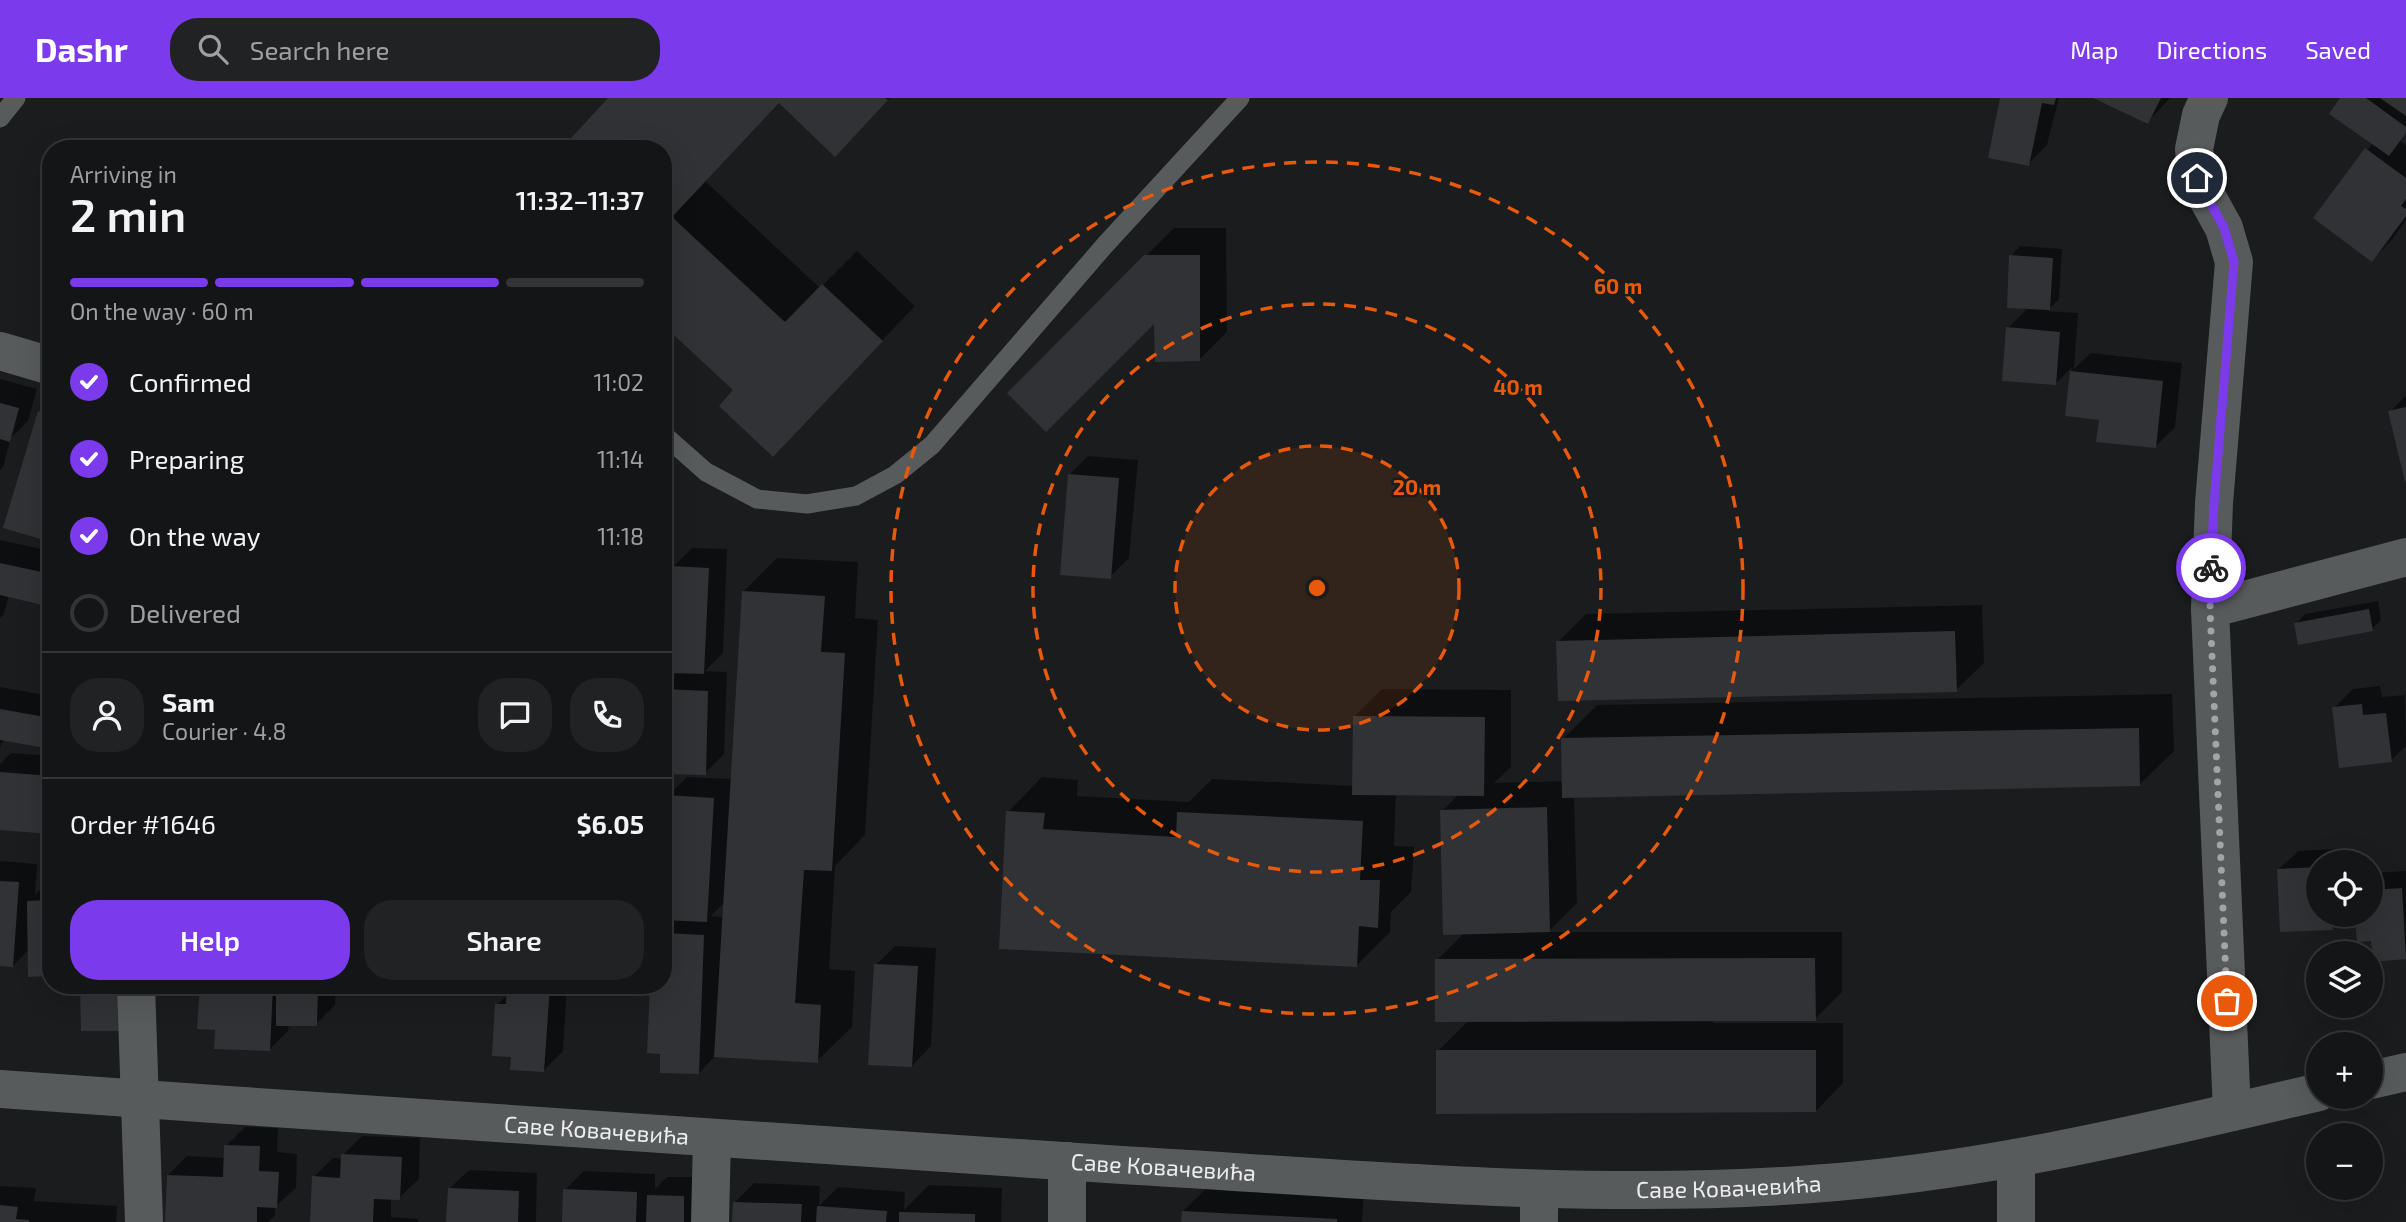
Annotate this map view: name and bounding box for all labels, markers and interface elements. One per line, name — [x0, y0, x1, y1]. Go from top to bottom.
search box — [170, 18, 660, 81]
text: Dashr — [35, 29, 128, 69]
icon: search — [194, 30, 232, 68]
text: Search here — [250, 34, 389, 65]
text: Map — [2070, 35, 2118, 64]
text: Directions — [2156, 35, 2267, 64]
text: Saved — [2305, 35, 2371, 64]
pin — [2167, 148, 2227, 208]
icon: home — [2178, 159, 2216, 197]
text: Arriving in — [70, 160, 177, 188]
text: 11:32–11:37 — [516, 184, 644, 215]
text: 2 min — [70, 186, 186, 241]
text: 60 m — [1594, 273, 1642, 298]
text: On the way · 60 m — [70, 297, 254, 325]
icon: check — [70, 363, 108, 401]
text: Confirmed — [129, 366, 252, 397]
text: 11:02 — [593, 368, 644, 396]
text: 40 m — [1493, 374, 1543, 399]
icon: check — [70, 440, 108, 478]
text: Preparing — [129, 443, 244, 474]
text: 11:14 — [597, 445, 644, 473]
text: 20 m — [1393, 474, 1441, 499]
icon: check — [70, 517, 108, 555]
text: On the way — [129, 520, 260, 551]
text: 11:18 — [597, 522, 644, 550]
courier — [2176, 533, 2246, 603]
icon: bike — [2192, 549, 2230, 587]
centre of rings — [1305, 576, 1329, 600]
text: Delivered — [129, 597, 241, 628]
button: person — [70, 678, 144, 752]
button: chat — [478, 678, 552, 752]
button: phone — [570, 678, 644, 752]
text: Sam — [162, 686, 215, 717]
text: Courier · 4.8 — [162, 717, 286, 745]
text: Order #1646 — [70, 808, 216, 839]
text: $6.05 — [576, 808, 644, 839]
map controls — [2306, 850, 2383, 1200]
button: locate — [2306, 850, 2383, 927]
button: Help — [70, 900, 350, 980]
button: Share — [364, 900, 644, 980]
button: layers — [2306, 941, 2383, 1018]
pin — [2197, 971, 2257, 1031]
icon: bag — [2208, 982, 2246, 1020]
button: + — [2306, 1032, 2383, 1109]
street label: Саве Ковачевића — [503, 1109, 690, 1150]
button: − — [2306, 1123, 2383, 1200]
street label: Саве Ковачевића — [1070, 1147, 1257, 1186]
street label: Саве Ковачевића — [1636, 1168, 1822, 1203]

